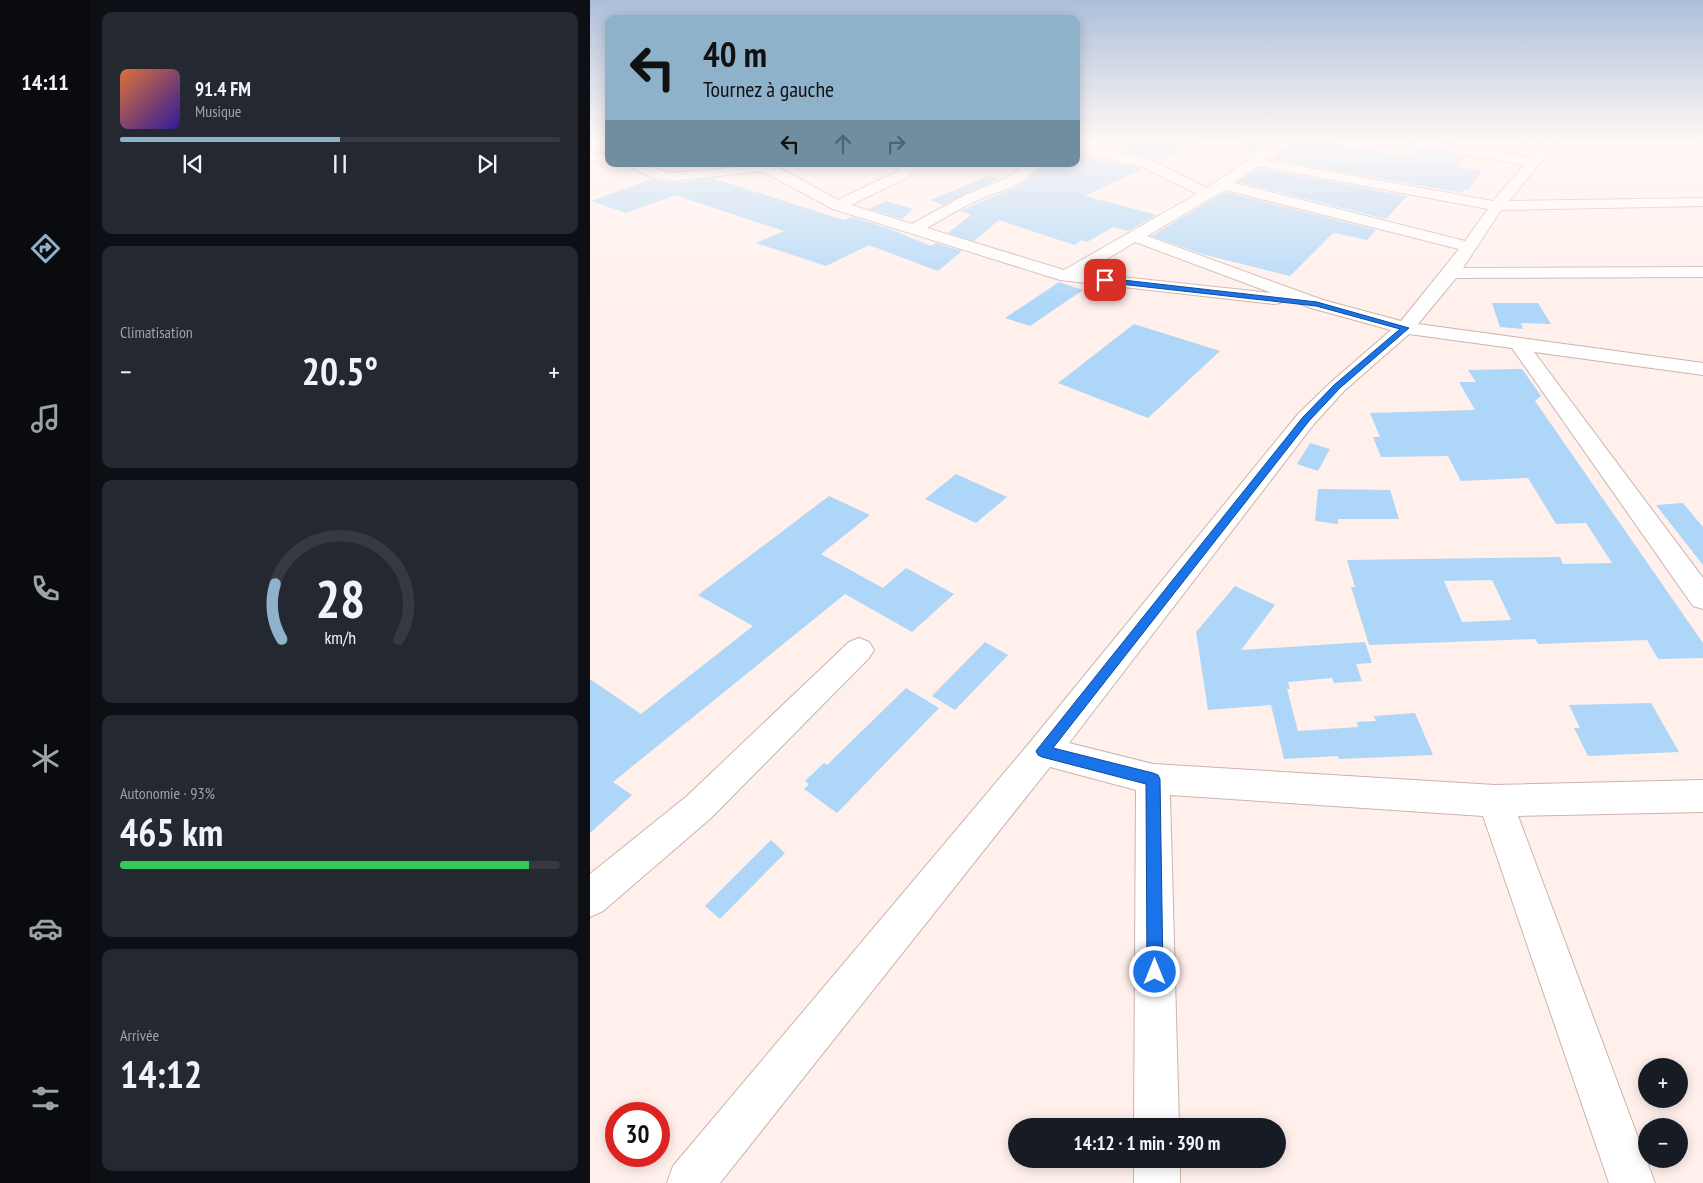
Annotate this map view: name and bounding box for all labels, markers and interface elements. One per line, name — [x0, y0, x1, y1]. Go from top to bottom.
text: 40 m — [703, 31, 767, 77]
icon: left — [620, 35, 685, 100]
text: 14:11 — [21, 68, 69, 96]
text: Tournez à gauche — [703, 75, 834, 103]
text: 91.4 FM — [195, 77, 251, 101]
text: Musique — [195, 101, 241, 121]
icon: left — [776, 130, 804, 158]
icon: ahead — [829, 130, 857, 158]
icon: right — [882, 130, 910, 158]
icon: previous — [179, 150, 207, 178]
icon: pause — [326, 150, 354, 178]
icon: next — [473, 150, 501, 178]
icon: directions — [28, 231, 63, 266]
pin — [1084, 259, 1126, 301]
icon: arrive — [1091, 266, 1119, 294]
text: Climatisation — [120, 322, 193, 342]
text: 20.5° — [302, 346, 378, 395]
text: − — [120, 353, 132, 390]
text: + — [548, 353, 560, 390]
icon: music — [28, 401, 63, 436]
text: 28 — [315, 565, 365, 632]
icon: phone — [28, 571, 63, 606]
text: km/h — [324, 626, 356, 649]
icon: climate — [28, 741, 63, 776]
text: Autonomie · 93% — [120, 783, 215, 803]
text: 465 km — [120, 807, 223, 856]
icon: car — [28, 911, 63, 946]
position arrow — [1128, 945, 1180, 997]
text: Arrivée — [120, 1025, 159, 1045]
text: 14:12 — [120, 1049, 202, 1098]
map controls — [1638, 1058, 1688, 1168]
button: + — [1638, 1058, 1688, 1108]
icon: filters — [28, 1081, 63, 1116]
speed limit sign: 30 — [605, 1102, 670, 1167]
button: − — [1638, 1118, 1688, 1168]
text: 14:12 · 1 min · 390 m — [1074, 1131, 1220, 1155]

